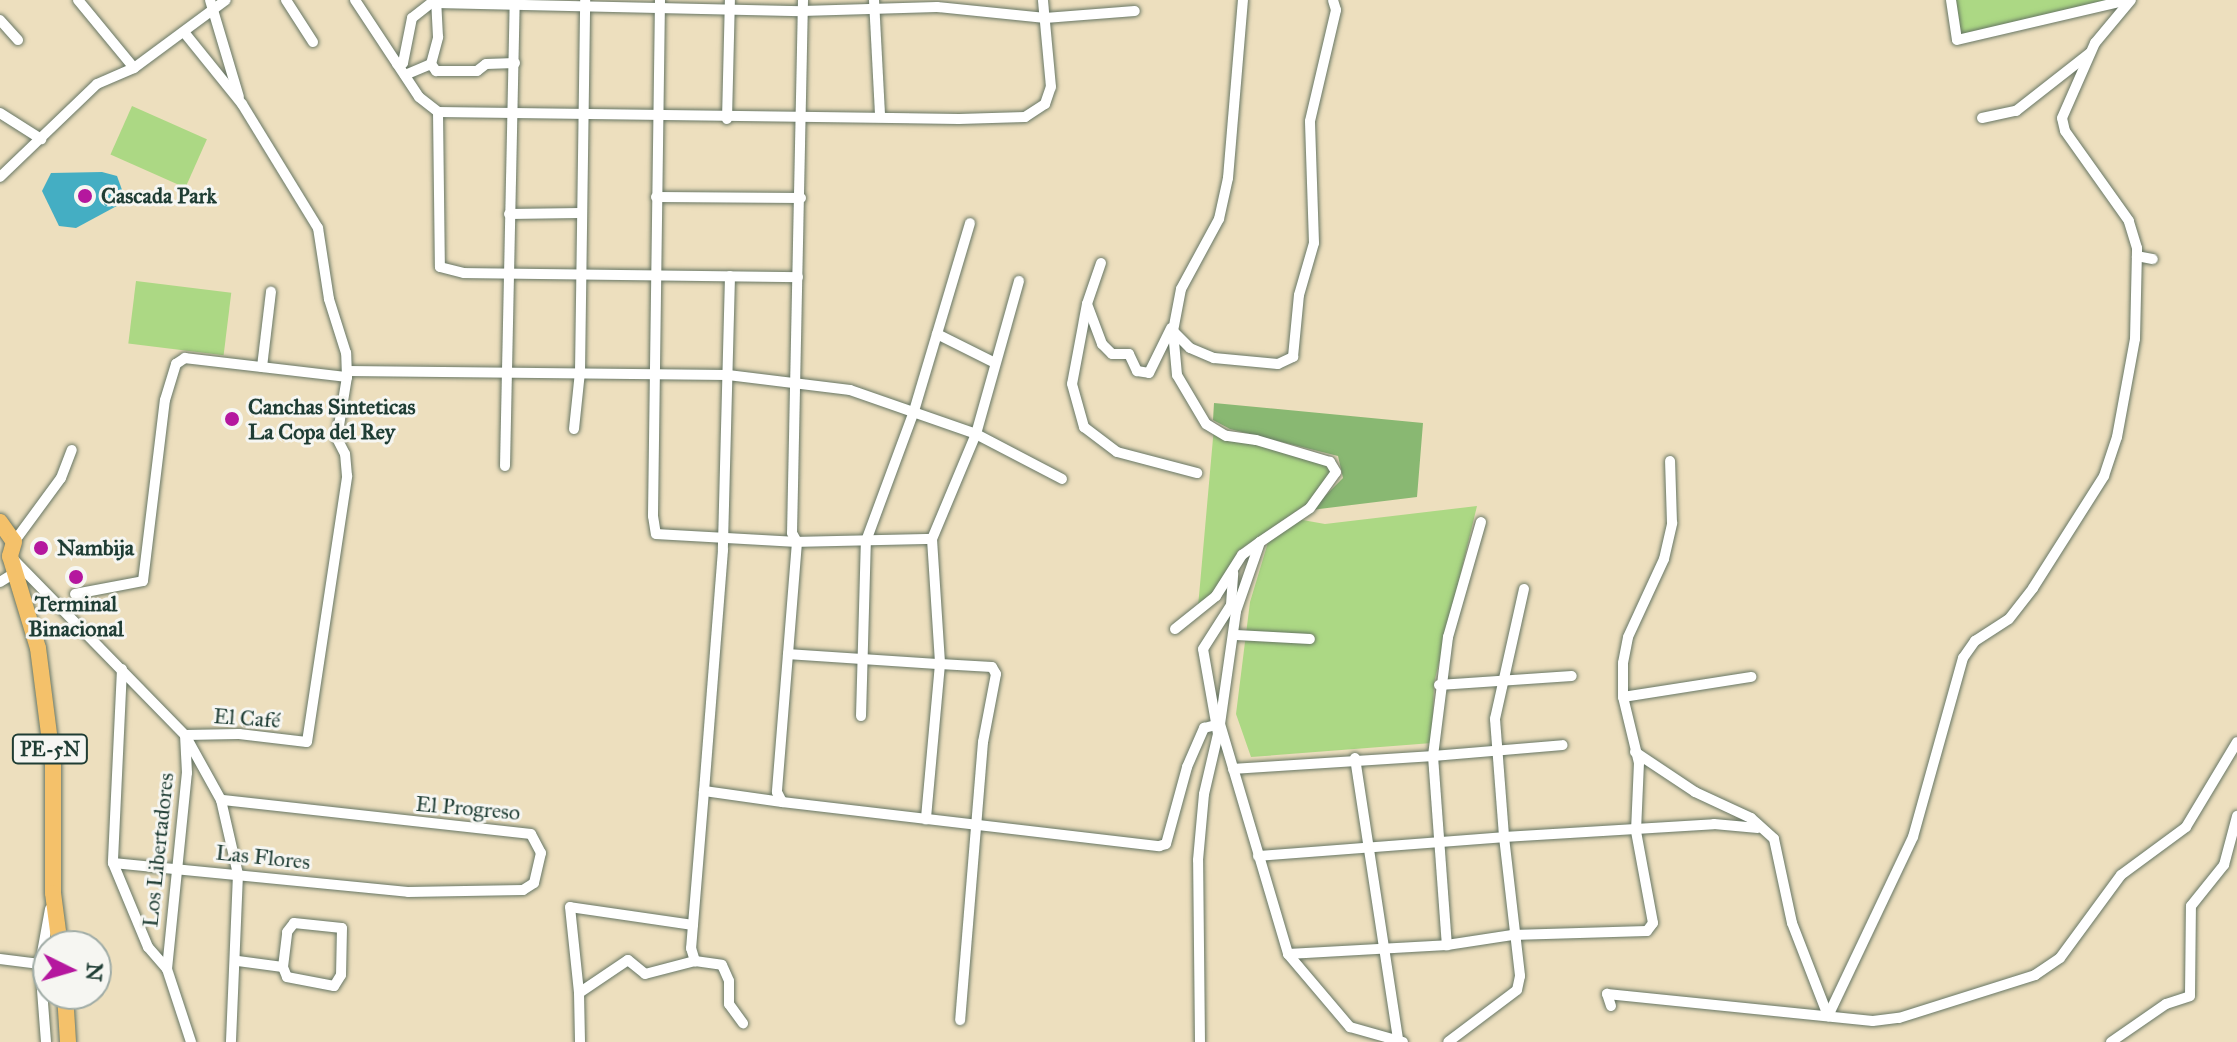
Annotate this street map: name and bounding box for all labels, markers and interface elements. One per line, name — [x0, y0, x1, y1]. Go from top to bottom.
place label: Cascada Park — [101, 183, 217, 209]
marker: Cascada Park — [76, 187, 94, 205]
place label: Canchas Sinteticas La Copa del Rey — [248, 393, 416, 444]
marker: Canchas Sinteticas La Copa del Rey — [223, 410, 241, 428]
place label: Nambija — [57, 535, 134, 561]
marker: Nambija — [32, 539, 50, 557]
marker: Terminal Binacional — [67, 568, 85, 586]
place label: Terminal Binacional — [28, 590, 124, 642]
street label: El Café — [213, 702, 281, 734]
road number: PE-5N — [10, 733, 90, 765]
street label: Los Libertadores — [137, 771, 179, 929]
street label: El Progreso — [414, 790, 522, 826]
street label: Las Flores — [214, 839, 312, 875]
north arrow — [32, 930, 112, 1010]
text: N — [80, 961, 109, 982]

